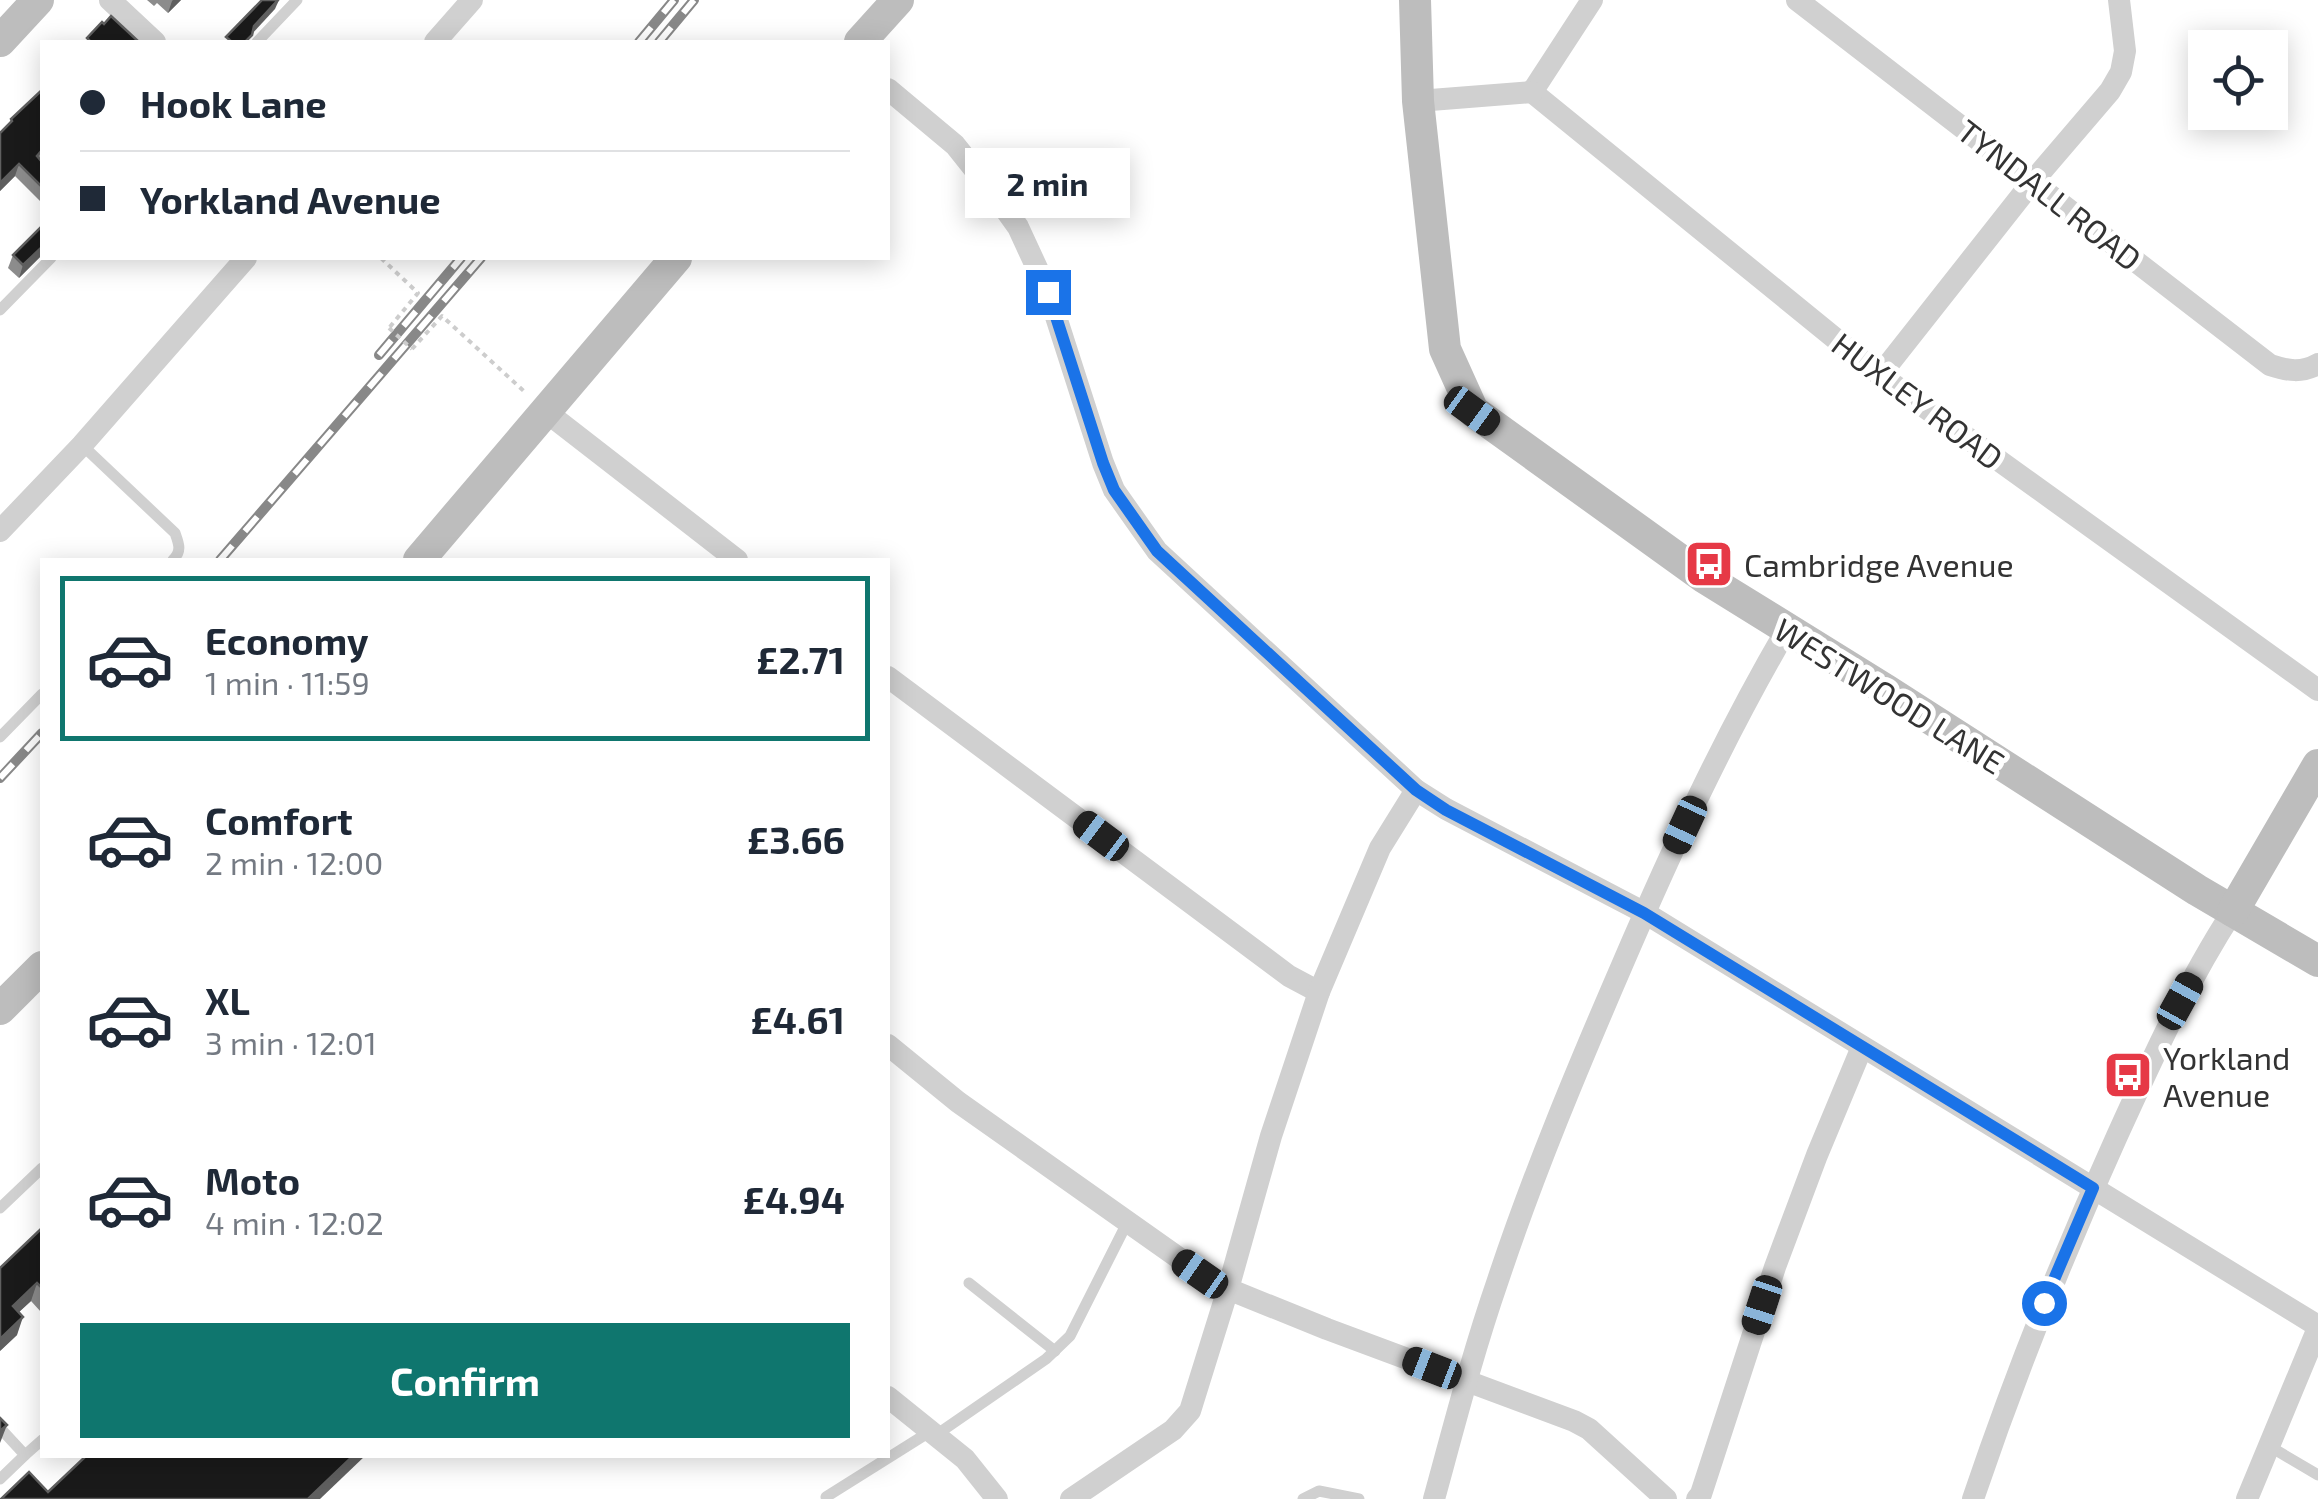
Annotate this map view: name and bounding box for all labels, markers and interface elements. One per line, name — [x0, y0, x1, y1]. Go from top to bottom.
map controls — [2188, 30, 2288, 130]
button: locate — [2188, 30, 2288, 130]
text: Hook Lane — [140, 80, 327, 126]
street label: TYNDALL ROAD — [1951, 111, 2149, 277]
callout: 2 min — [966, 147, 1130, 217]
text: 2 min — [1007, 164, 1088, 202]
text: Yorkland Avenue — [140, 176, 441, 222]
route end — [1026, 270, 1071, 315]
street label: HUXLEY ROAD — [1825, 324, 2011, 476]
car — [1439, 381, 1505, 441]
bus stop icon: Cambridge Avenue — [1683, 538, 1735, 590]
place label: Cambridge Avenue — [1744, 545, 2014, 583]
street label: WESTWOOD LANE — [1768, 609, 2012, 781]
icon: car — [85, 614, 175, 704]
text: Economy — [205, 617, 369, 663]
text: £2.71 — [756, 636, 845, 682]
text: 1 min · 11:59 — [205, 663, 370, 701]
car — [1659, 791, 1711, 859]
icon: car — [85, 794, 175, 884]
text: Comfort — [205, 797, 353, 843]
car — [1068, 806, 1134, 866]
text: £3.66 — [747, 816, 845, 862]
text: 2 min · 12:00 — [205, 843, 383, 881]
car — [2152, 967, 2208, 1035]
icon: car — [85, 974, 175, 1064]
text: XL — [205, 977, 250, 1023]
text: £4.61 — [750, 996, 845, 1042]
text: 3 min · 12:01 — [205, 1023, 377, 1061]
place label: Yorkland Avenue — [2163, 1038, 2290, 1113]
bus stop icon: Yorkland Avenue — [2102, 1049, 2154, 1101]
icon: car — [85, 1154, 175, 1244]
text: Moto — [205, 1157, 300, 1203]
text: £4.94 — [743, 1176, 845, 1222]
text: 4 min · 12:02 — [205, 1203, 384, 1241]
car — [1167, 1245, 1233, 1303]
car — [1738, 1272, 1786, 1338]
route start — [2022, 1281, 2067, 1326]
button: Confirm — [80, 1323, 850, 1438]
car — [1399, 1343, 1465, 1393]

